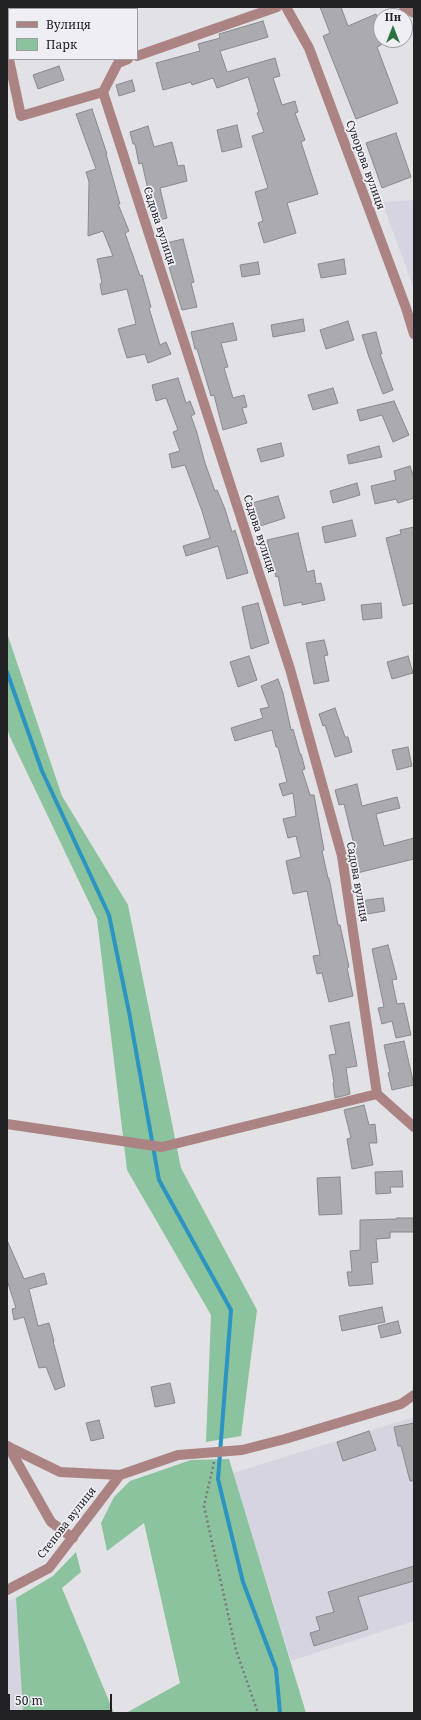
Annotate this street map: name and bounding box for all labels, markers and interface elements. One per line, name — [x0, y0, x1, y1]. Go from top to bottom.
legend — [8, 8, 138, 60]
north arrow — [373, 8, 413, 48]
text: Пн — [385, 9, 401, 24]
text: Вулиця — [46, 16, 91, 33]
text: Парк — [46, 36, 77, 53]
street label: Суворова вулиця — [343, 119, 387, 211]
street label: Садова вулиця — [140, 185, 178, 267]
street label: Садова вулиця — [240, 493, 278, 575]
street label: Садова вулиця — [343, 841, 371, 923]
street label: Степова вулиця — [35, 1485, 99, 1561]
scale bar — [10, 1686, 114, 1712]
text: 50 m — [15, 1692, 43, 1709]

